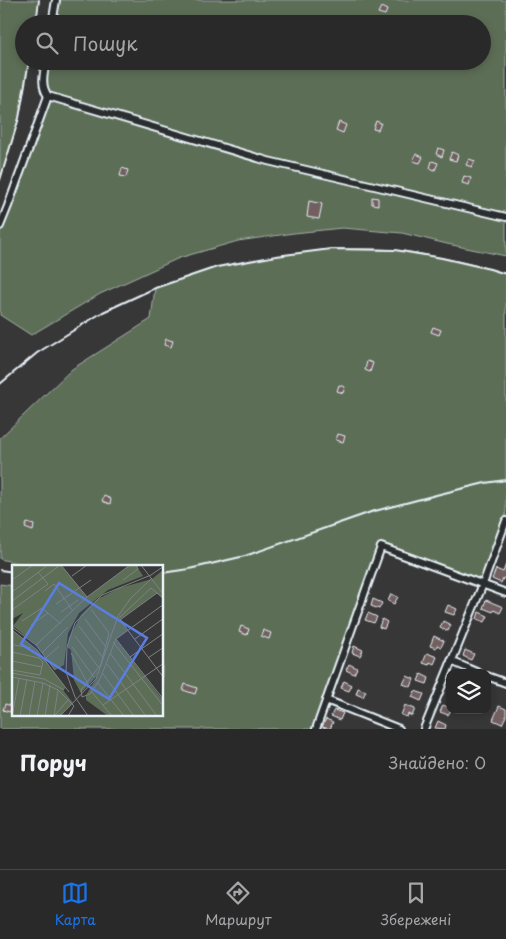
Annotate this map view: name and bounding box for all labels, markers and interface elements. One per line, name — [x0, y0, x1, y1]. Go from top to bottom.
search box — [15, 15, 491, 70]
icon: search — [33, 29, 61, 57]
text: Пошук — [73, 29, 138, 57]
inset map — [12, 565, 164, 716]
map controls — [446, 669, 491, 714]
button: layers — [446, 669, 491, 714]
text: Поруч — [20, 746, 87, 778]
text: Знайдено: 0 — [389, 750, 486, 774]
tab: Карта — [55, 879, 96, 930]
tab: Маршрут — [205, 879, 271, 930]
tab: Збережені — [381, 879, 451, 930]

